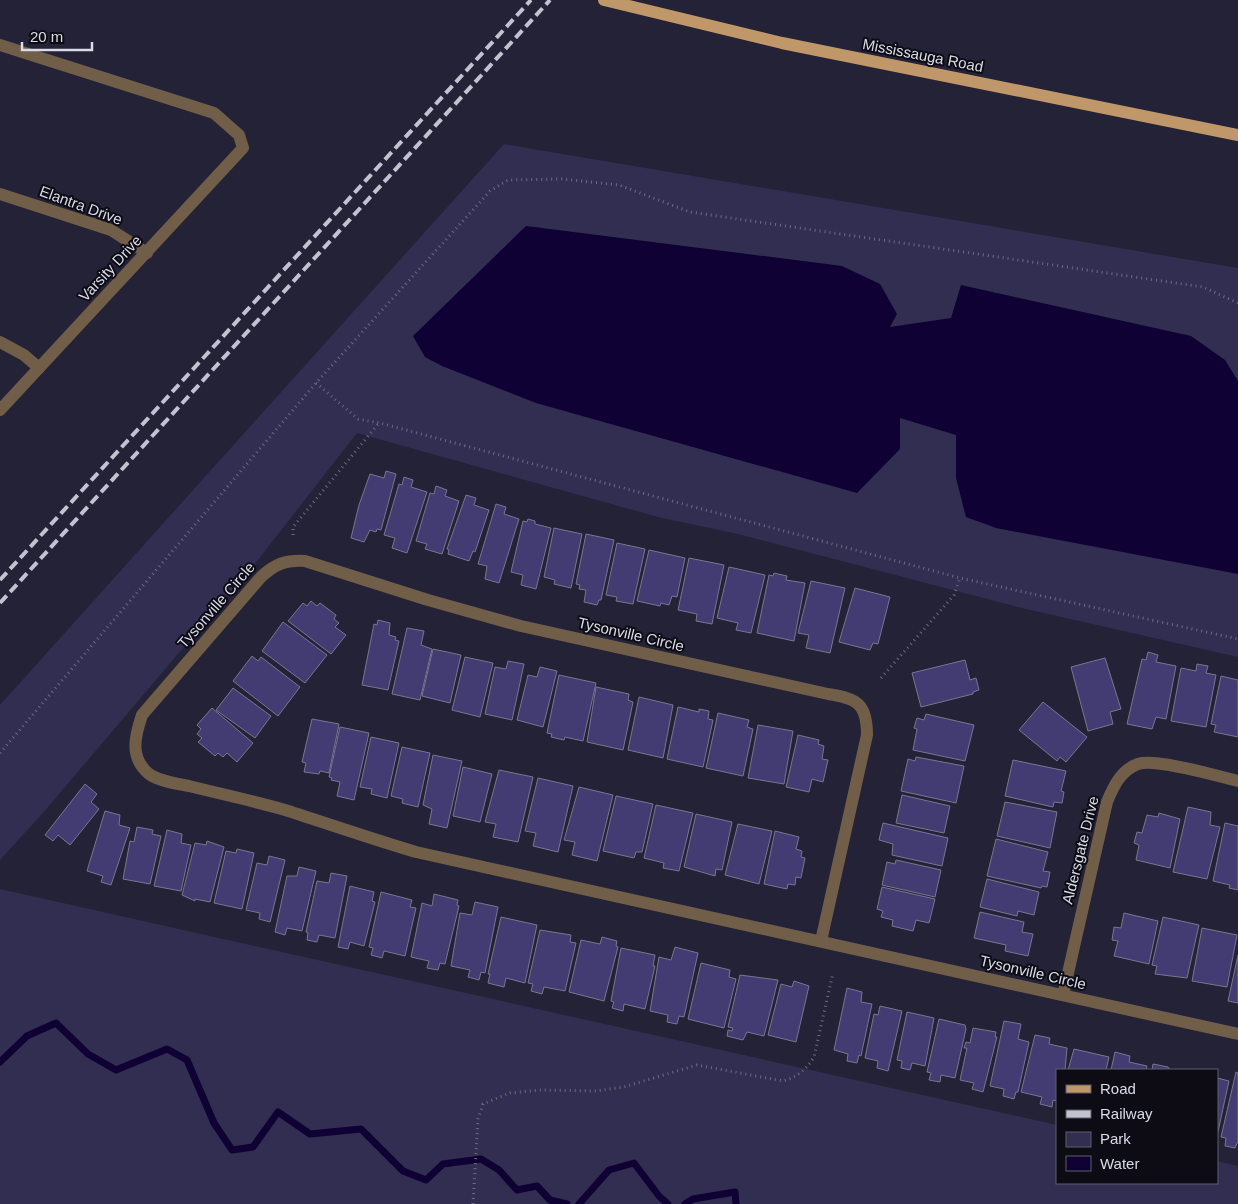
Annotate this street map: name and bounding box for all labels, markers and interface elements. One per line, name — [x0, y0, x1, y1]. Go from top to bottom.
scale bar — [22, 20, 92, 52]
text: 20 m — [30, 28, 63, 45]
street label: Mississauga Road — [861, 35, 985, 75]
street label: Elantra Drive — [37, 182, 125, 228]
street label: Varsity Drive — [75, 232, 145, 304]
street label: Tysonville Circle — [174, 559, 258, 651]
street label: Tysonville Circle — [576, 614, 686, 654]
street label: Aldersgate Drive — [1058, 794, 1102, 906]
street label: Tysonville Circle — [978, 952, 1088, 992]
legend — [1056, 1069, 1218, 1184]
text: Road — [1100, 1080, 1136, 1097]
text: Railway — [1100, 1105, 1153, 1122]
text: Park — [1100, 1130, 1131, 1147]
text: Water — [1100, 1155, 1139, 1172]

